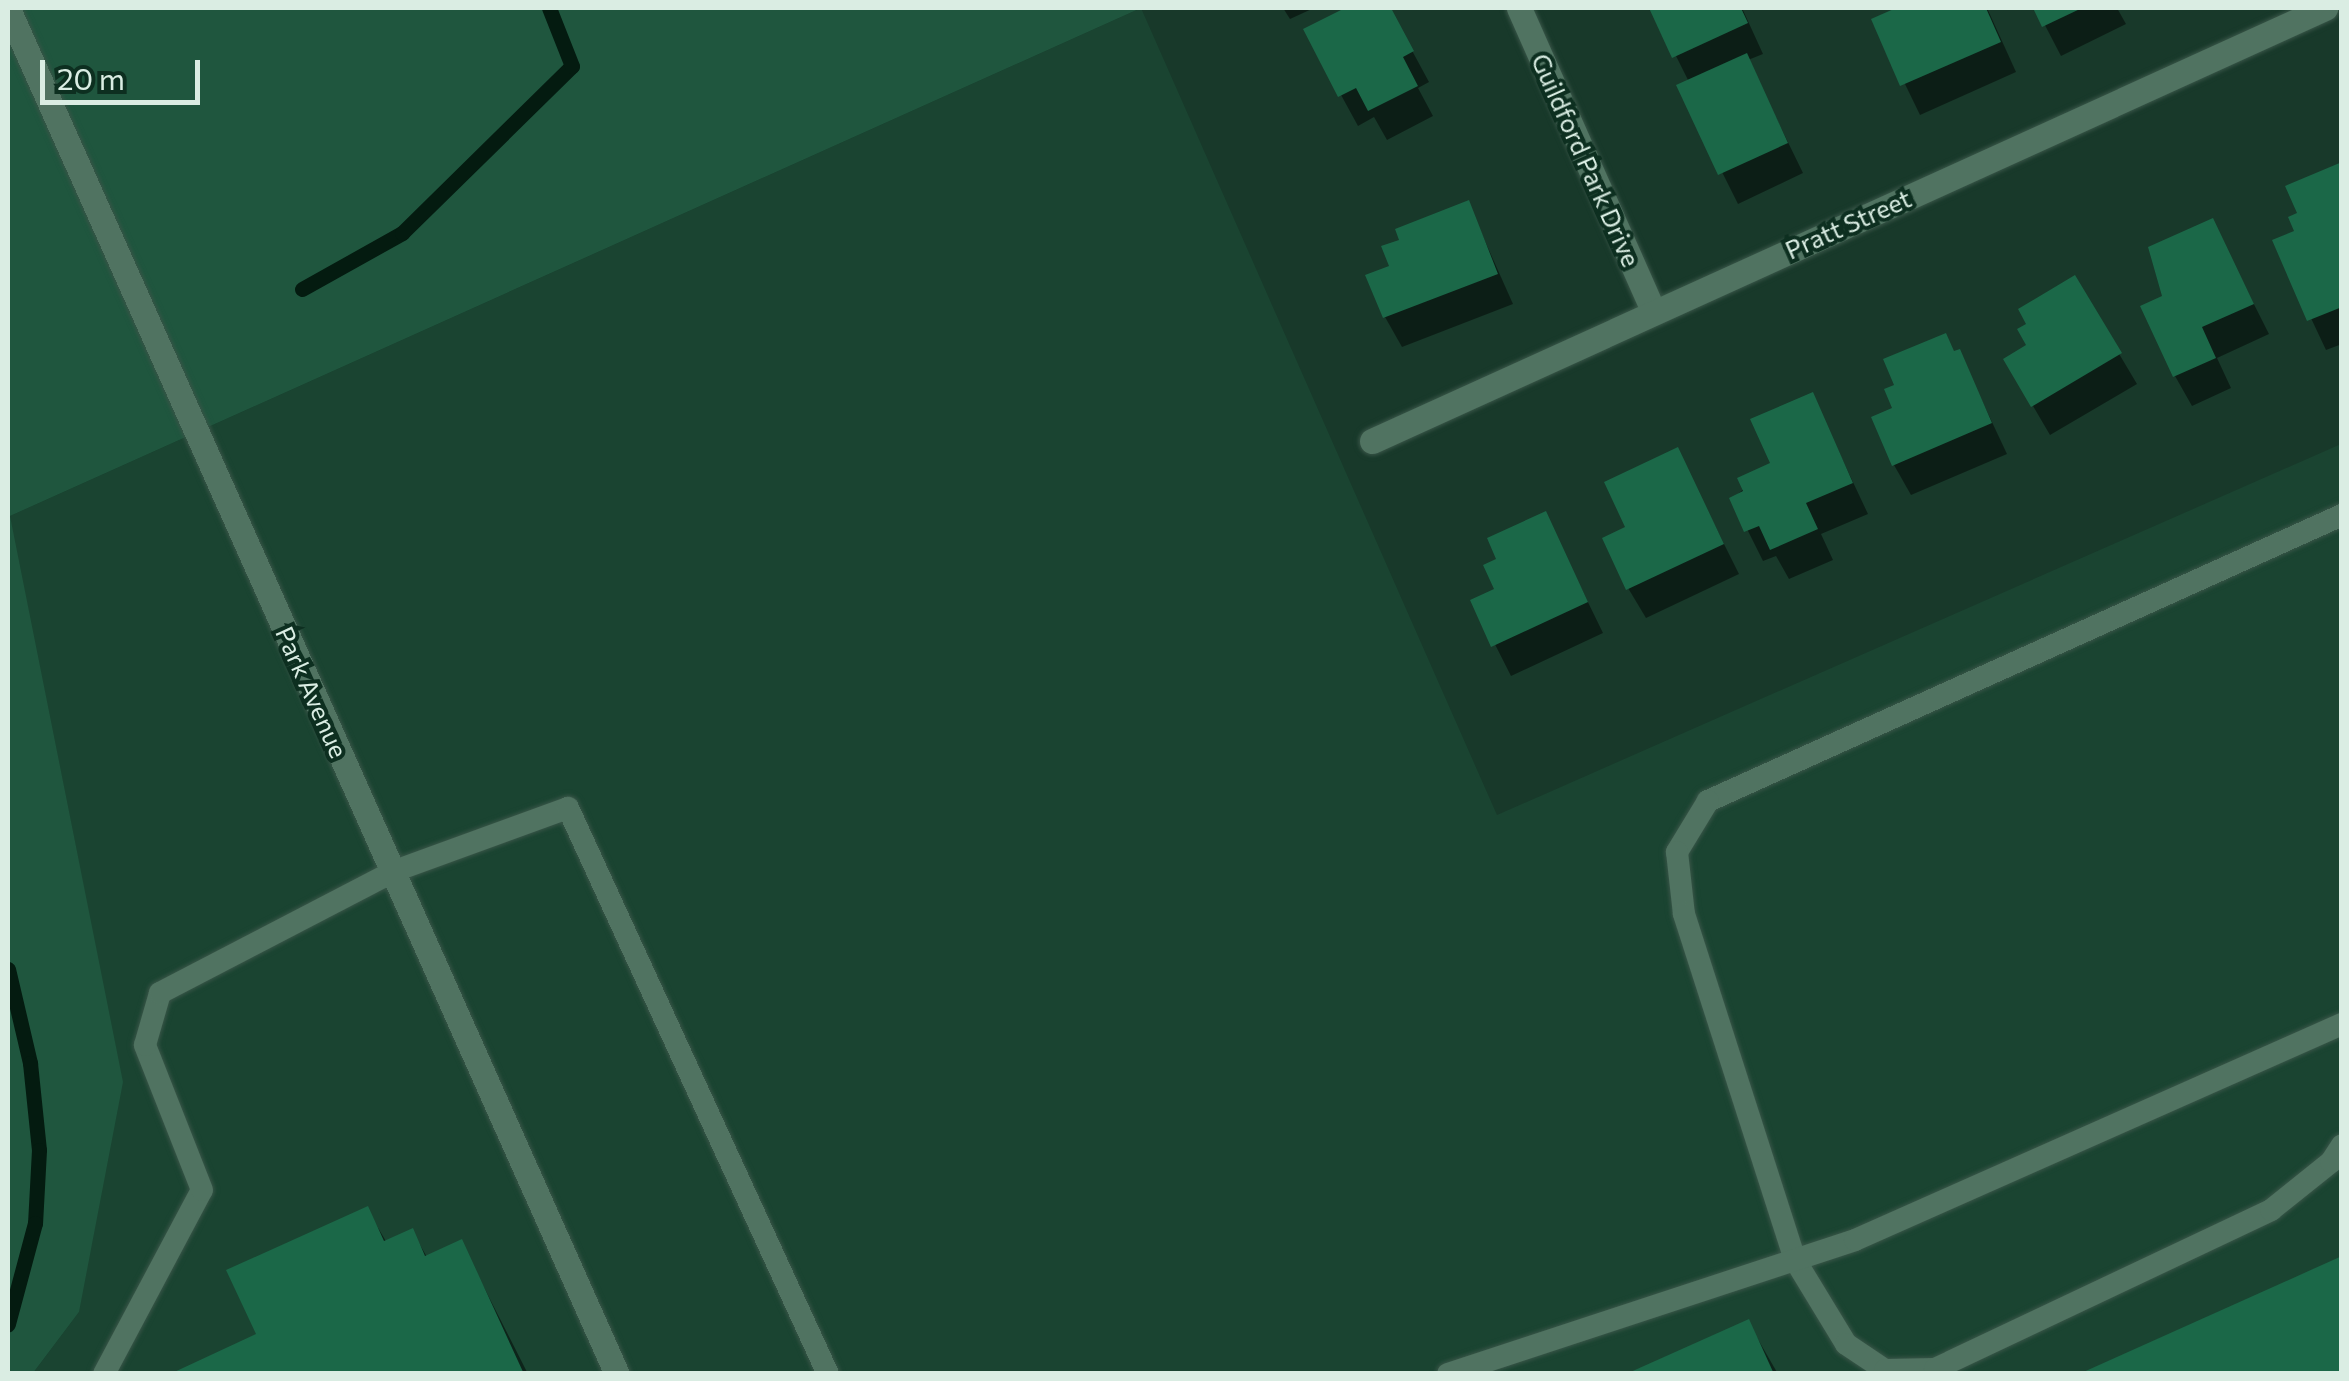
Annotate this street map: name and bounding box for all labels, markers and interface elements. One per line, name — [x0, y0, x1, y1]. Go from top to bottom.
scale bar — [45, 40, 205, 102]
street label: Guildford Park Drive — [1526, 49, 1646, 271]
text: 20 m — [57, 59, 125, 96]
street label: Pratt Street — [1780, 183, 1916, 265]
street label: Park Avenue — [270, 622, 354, 762]

